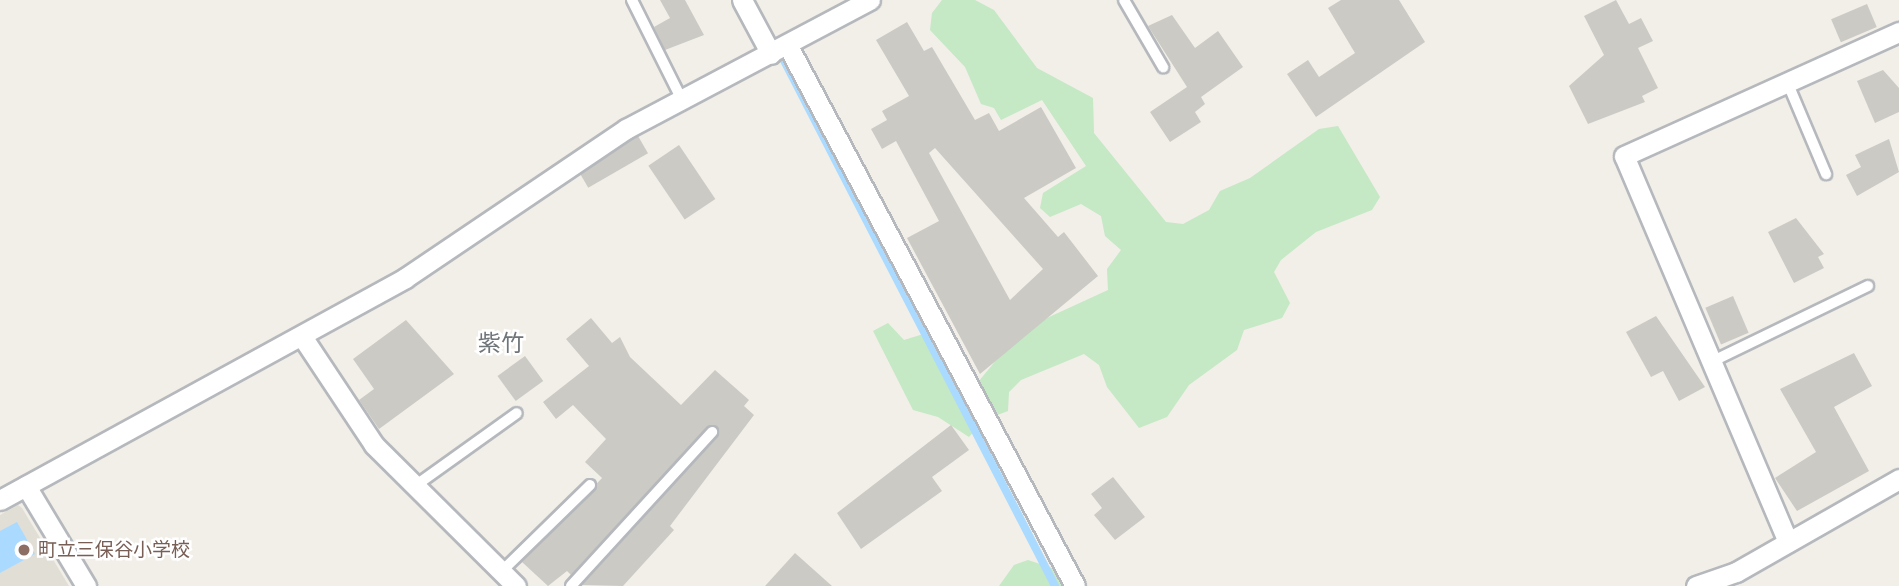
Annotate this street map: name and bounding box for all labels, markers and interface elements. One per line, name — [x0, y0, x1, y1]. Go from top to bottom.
district label: 紫竹 — [478, 329, 524, 357]
place label: 町立三保谷小学校 — [38, 539, 190, 561]
marker: 町立三保谷小学校 — [16, 542, 32, 558]

